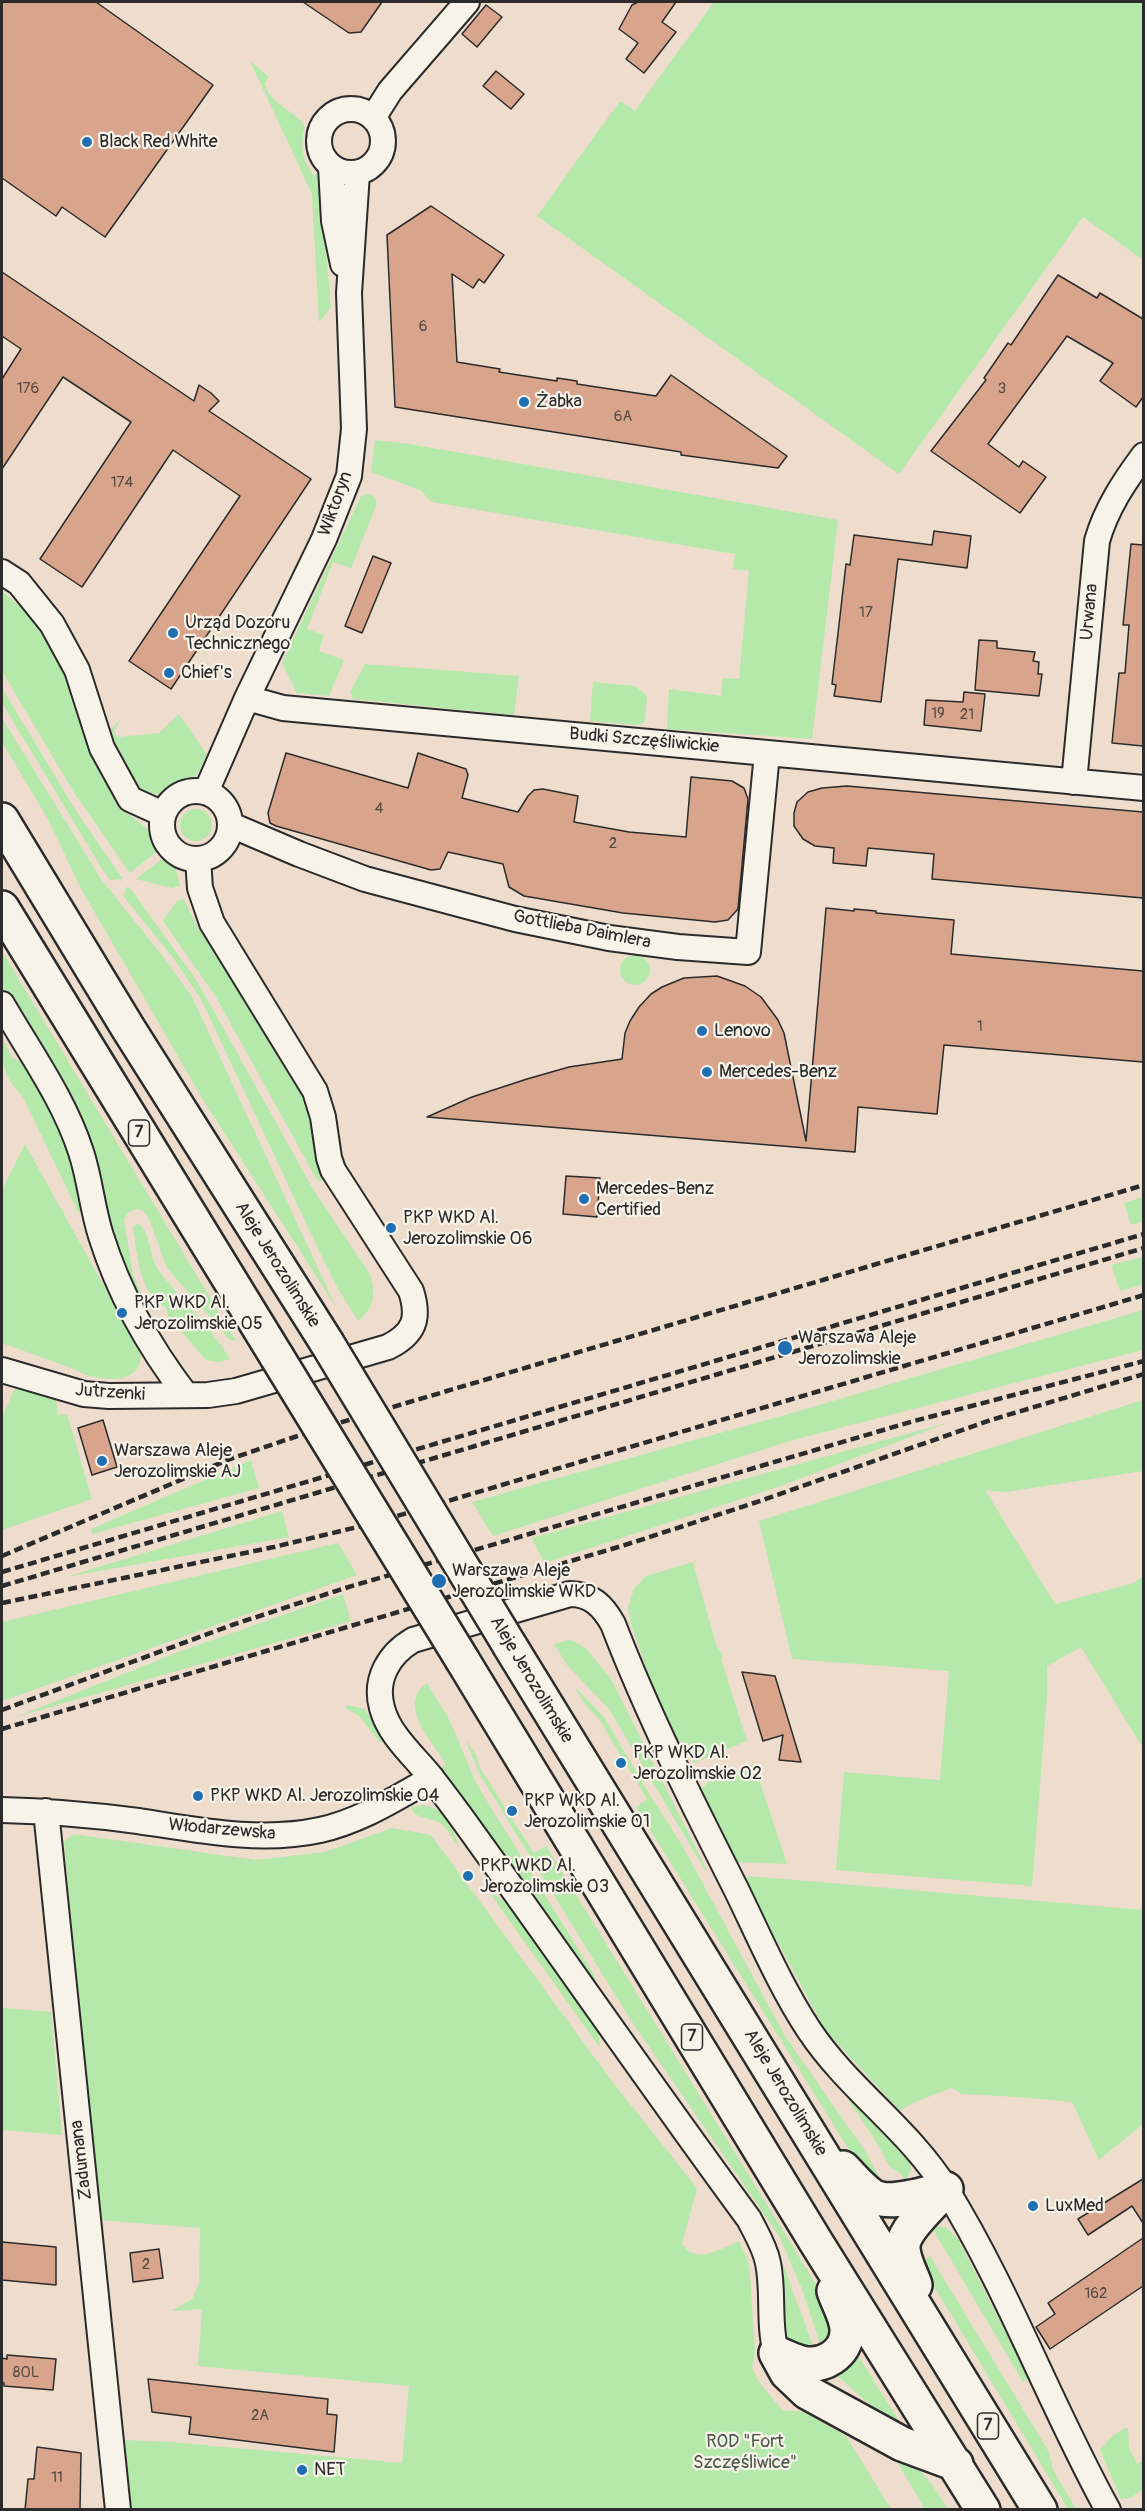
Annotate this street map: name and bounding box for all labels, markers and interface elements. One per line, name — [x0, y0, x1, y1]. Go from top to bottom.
place label: Black Red White — [99, 131, 218, 153]
marker: Black Red White — [80, 135, 94, 149]
house number: 6 — [419, 318, 427, 336]
house number: 176 — [17, 380, 39, 398]
house number: 3 — [998, 380, 1006, 398]
place label: Żabka — [536, 391, 582, 413]
marker: Żabka — [517, 395, 531, 409]
house number: 6A — [614, 408, 632, 426]
street label: Wiktoryn — [314, 469, 358, 539]
house number: 174 — [111, 474, 133, 492]
street label: Urwana — [1077, 583, 1103, 641]
house number: 17 — [859, 604, 873, 622]
place label: Urząd Dozoru Technicznego — [185, 612, 290, 654]
marker: Urząd Dozoru Technicznego — [166, 626, 180, 640]
place label: Chief's — [181, 662, 232, 684]
marker: Chief's — [162, 666, 176, 680]
house number: 19 — [931, 705, 945, 723]
house number: 21 — [960, 706, 974, 724]
street label: Budki Szczęśliwickie — [568, 724, 720, 758]
house number: 4 — [375, 800, 383, 818]
house number: 2 — [609, 835, 617, 853]
street label: Gottlieba Daimlera — [511, 906, 653, 954]
house number: 1 — [977, 1018, 983, 1036]
place label: Lenovo — [714, 1020, 771, 1042]
marker: Lenovo — [695, 1024, 709, 1038]
place label: Mercedes-Benz — [719, 1061, 837, 1083]
marker: Mercedes-Benz — [700, 1065, 714, 1079]
road number: 7 — [128, 1120, 150, 1146]
place label: Mercedes-Benz Certified — [596, 1178, 714, 1220]
marker: Mercedes-Benz Certified — [577, 1192, 591, 1206]
street label: Aleje Jerozolimskie — [230, 1198, 324, 1332]
place label: PKP WKD Al. Jerozolimskie 06 — [403, 1207, 532, 1250]
marker: PKP WKD Al. Jerozolimskie 06 — [384, 1221, 398, 1235]
place label: PKP WKD Al. Jerozolimskie 05 — [134, 1292, 263, 1334]
marker: PKP WKD Al. Jerozolimskie 05 — [115, 1306, 129, 1320]
place label: Warszawa Aleje Jerozolimskie — [798, 1327, 916, 1370]
marker: Warszawa Aleje Jerozolimskie — [776, 1339, 794, 1357]
street label: Jutrzenki — [74, 1380, 146, 1406]
place label: Warszawa Aleje Jerozolimskie AJ — [114, 1440, 241, 1482]
marker: Warszawa Aleje Jerozolimskie AJ — [95, 1454, 109, 1468]
place label: Warszawa Aleje Jerozolimskie WKD — [452, 1560, 596, 1602]
marker: Warszawa Aleje Jerozolimskie WKD — [430, 1572, 448, 1590]
street label: Aleje Jerozolimskie — [485, 1613, 577, 1747]
place label: PKP WKD Al. Jerozolimskie 02 — [633, 1742, 762, 1784]
marker: PKP WKD Al. Jerozolimskie 02 — [614, 1756, 628, 1770]
place label: PKP WKD Al. Jerozolimskie 04 — [210, 1785, 439, 1807]
marker: PKP WKD Al. Jerozolimskie 04 — [191, 1789, 205, 1803]
place label: PKP WKD Al. Jerozolimskie 01 — [524, 1790, 650, 1832]
marker: PKP WKD Al. Jerozolimskie 01 — [505, 1804, 519, 1818]
street label: Włodarzewska — [168, 1815, 276, 1845]
place label: PKP WKD Al. Jerozolimskie 03 — [480, 1855, 609, 1898]
marker: PKP WKD Al. Jerozolimskie 03 — [461, 1869, 475, 1883]
road number: 7 — [682, 2024, 702, 2050]
street label: Aleje Jerozolimskie — [739, 2026, 831, 2160]
street label: Zadumana — [66, 2119, 98, 2201]
place label: LuxMed — [1045, 2195, 1104, 2217]
marker: LuxMed — [1026, 2199, 1040, 2213]
house number: 2 — [142, 2256, 150, 2274]
house number: 162 — [1085, 2285, 1107, 2303]
house number: 80L — [13, 2364, 39, 2382]
house number: 2A — [251, 2407, 269, 2425]
road number: 7 — [978, 2413, 998, 2439]
park label: ROD "Fort Szczęśliwice" — [693, 2431, 797, 2474]
place label: NET — [314, 2459, 346, 2481]
marker: NET — [295, 2463, 309, 2477]
house number: 11 — [51, 2469, 63, 2487]

